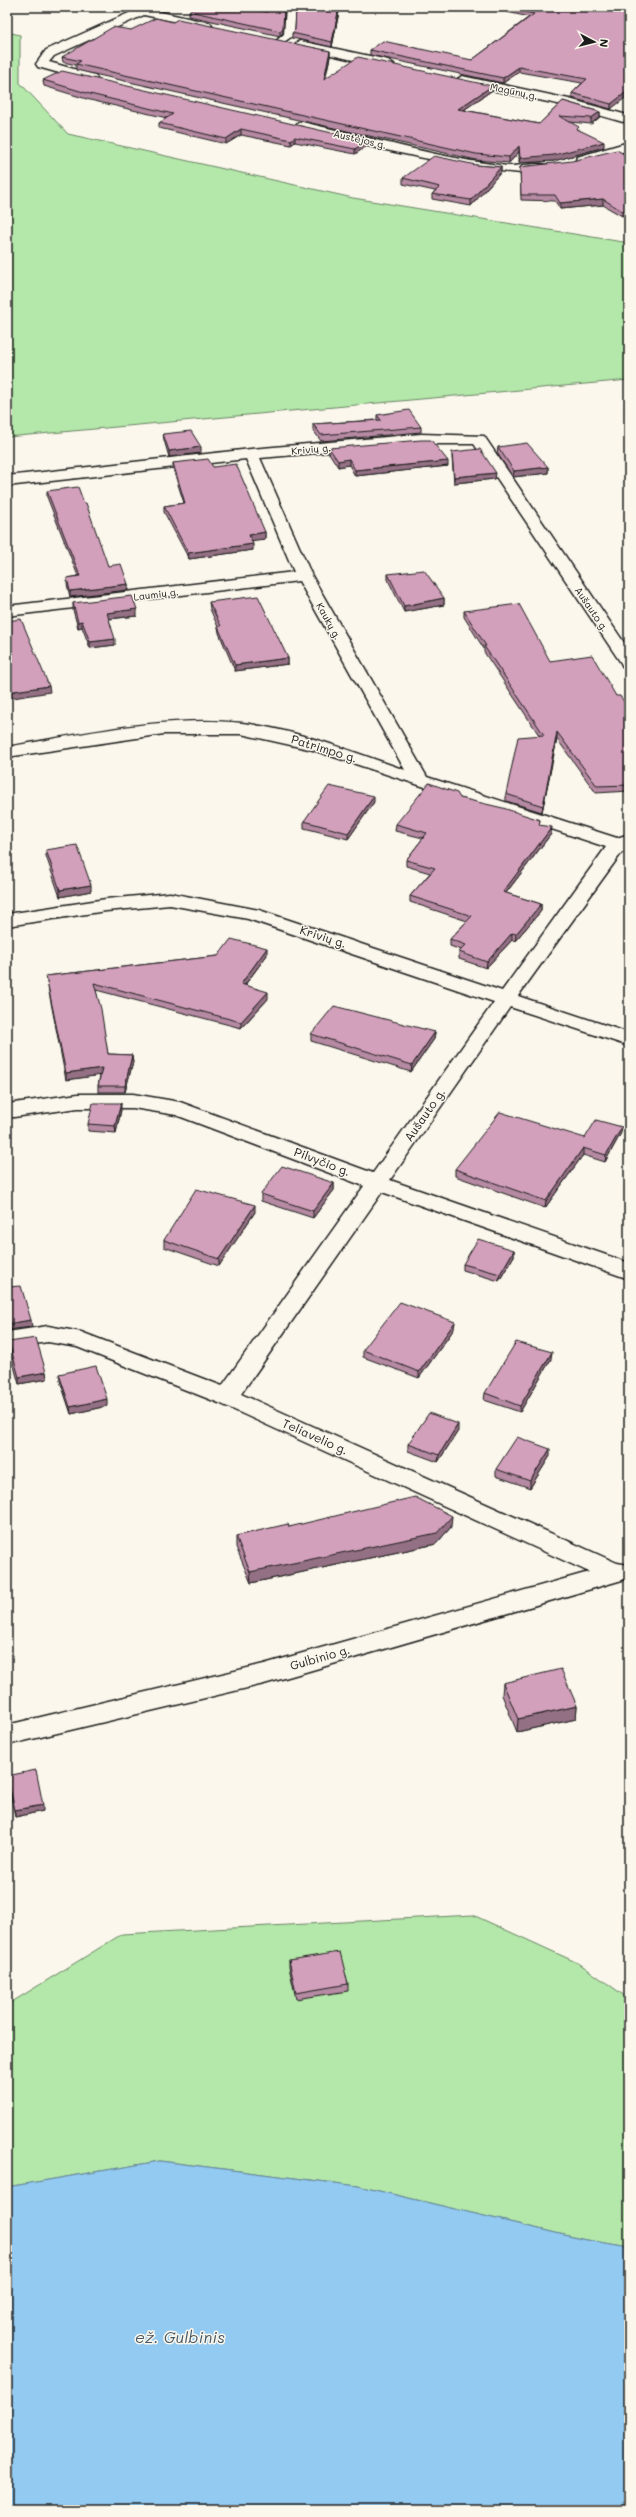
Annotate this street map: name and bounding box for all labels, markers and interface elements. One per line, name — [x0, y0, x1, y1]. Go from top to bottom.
north arrow — [574, 22, 614, 62]
text: N — [596, 38, 612, 48]
street label: Magūnų g. — [489, 79, 539, 103]
street label: Austėjos g. — [332, 126, 388, 152]
street label: Krivių g. — [290, 440, 332, 458]
street label: Laumių g. — [133, 584, 179, 604]
street label: Aušauto g. — [572, 584, 612, 634]
street label: Kaukų g. — [313, 600, 345, 642]
street label: Patrimpo g. — [289, 730, 359, 766]
street label: Krivių g. — [298, 921, 349, 951]
street label: Aušauto g. — [400, 1085, 448, 1144]
street label: Pilvyčio g. — [292, 1143, 353, 1179]
street label: Teliavelio g. — [280, 1415, 351, 1458]
street label: Gulbinio g. — [288, 1641, 352, 1673]
water label: ež. Gulbinis — [135, 2326, 225, 2347]

